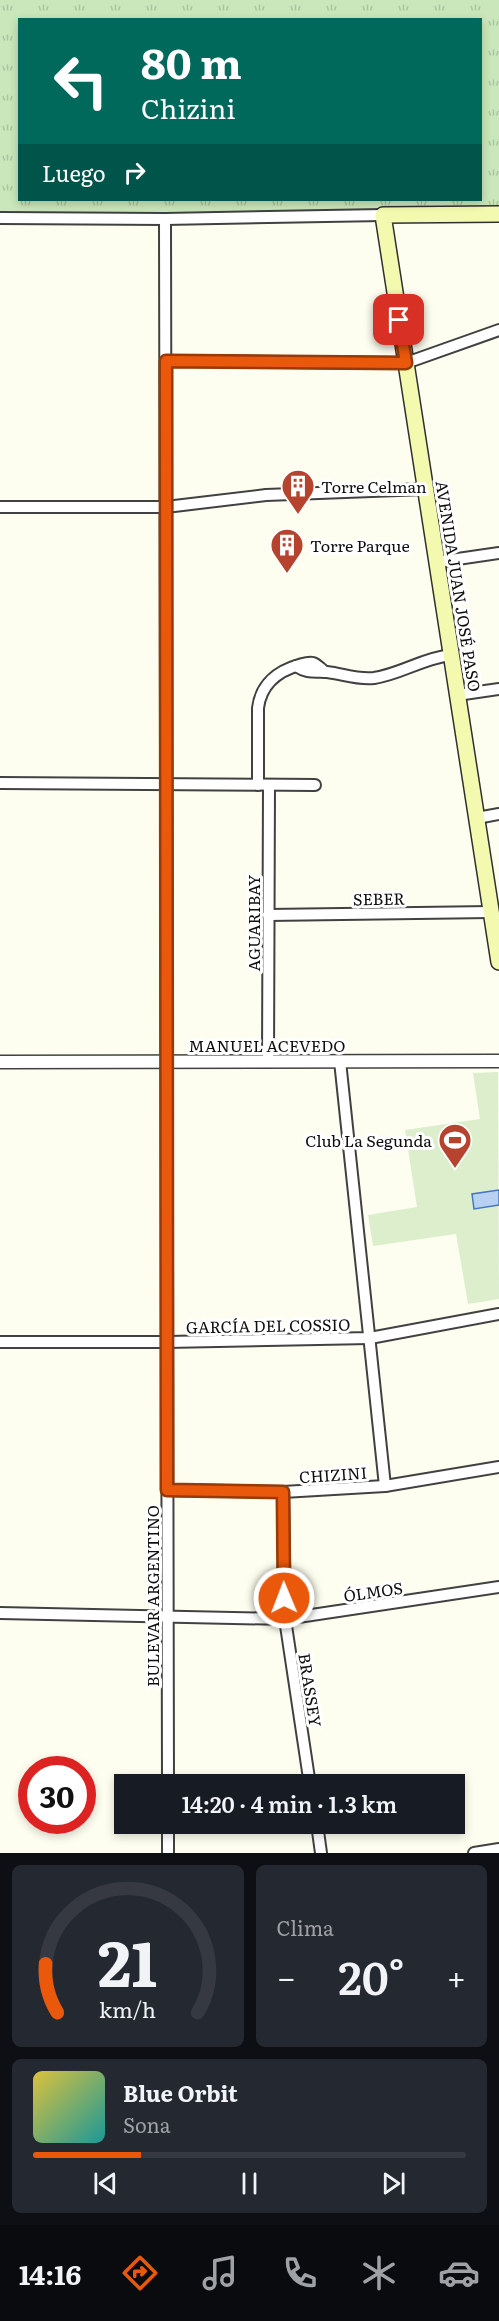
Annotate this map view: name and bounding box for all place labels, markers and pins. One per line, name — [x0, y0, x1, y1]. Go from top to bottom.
pin — [373, 294, 424, 345]
building icon: Torre Celman — [280, 468, 316, 515]
place label: Torre Celman — [321, 474, 427, 498]
building icon: Torre Parque — [269, 527, 305, 574]
place label: Torre Parque — [310, 533, 410, 557]
sports icon: Club La Segunda — [437, 1122, 473, 1169]
place label: Club La Segunda — [305, 1128, 432, 1152]

